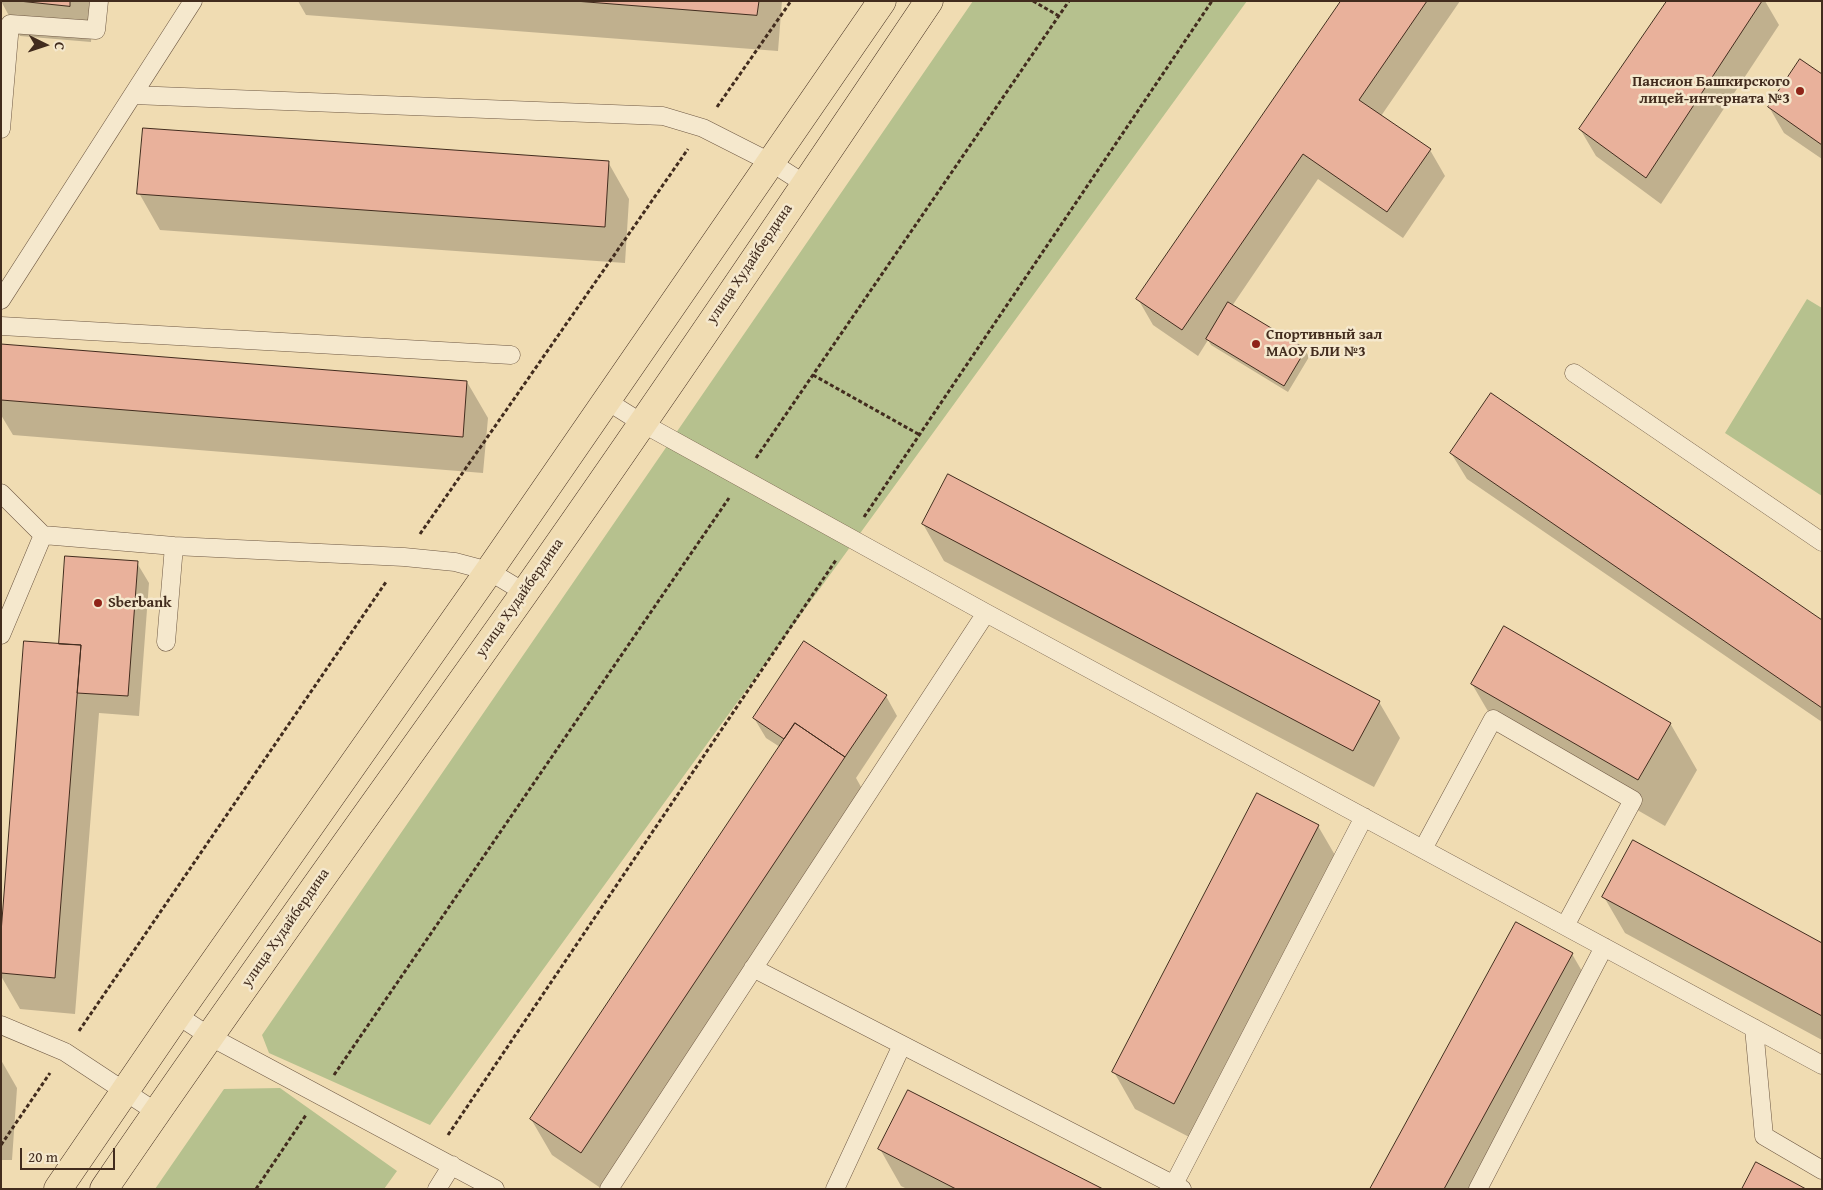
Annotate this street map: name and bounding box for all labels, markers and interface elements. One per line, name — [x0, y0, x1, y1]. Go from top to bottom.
north arrow — [20, 20, 70, 70]
text: С — [50, 41, 70, 51]
place label: Пансион Башкирского лицей-интерната №3 — [1632, 73, 1790, 108]
marker: Пансион Башкирского лицей-интерната №3 — [1794, 85, 1806, 97]
street label: улица Худайбердина — [703, 201, 797, 327]
place label: Спортивный зал МАОУ БЛИ №3 — [1266, 326, 1382, 361]
marker: Спортивный зал МАОУ БЛИ №3 — [1250, 338, 1262, 350]
street label: улица Худайбердина — [472, 535, 568, 661]
place label: Sberbank — [108, 594, 172, 612]
marker: Sberbank — [92, 597, 104, 609]
street label: улица Худайбердина — [238, 865, 334, 991]
scale bar — [22, 1138, 118, 1170]
text: 20 m — [28, 1146, 58, 1167]

